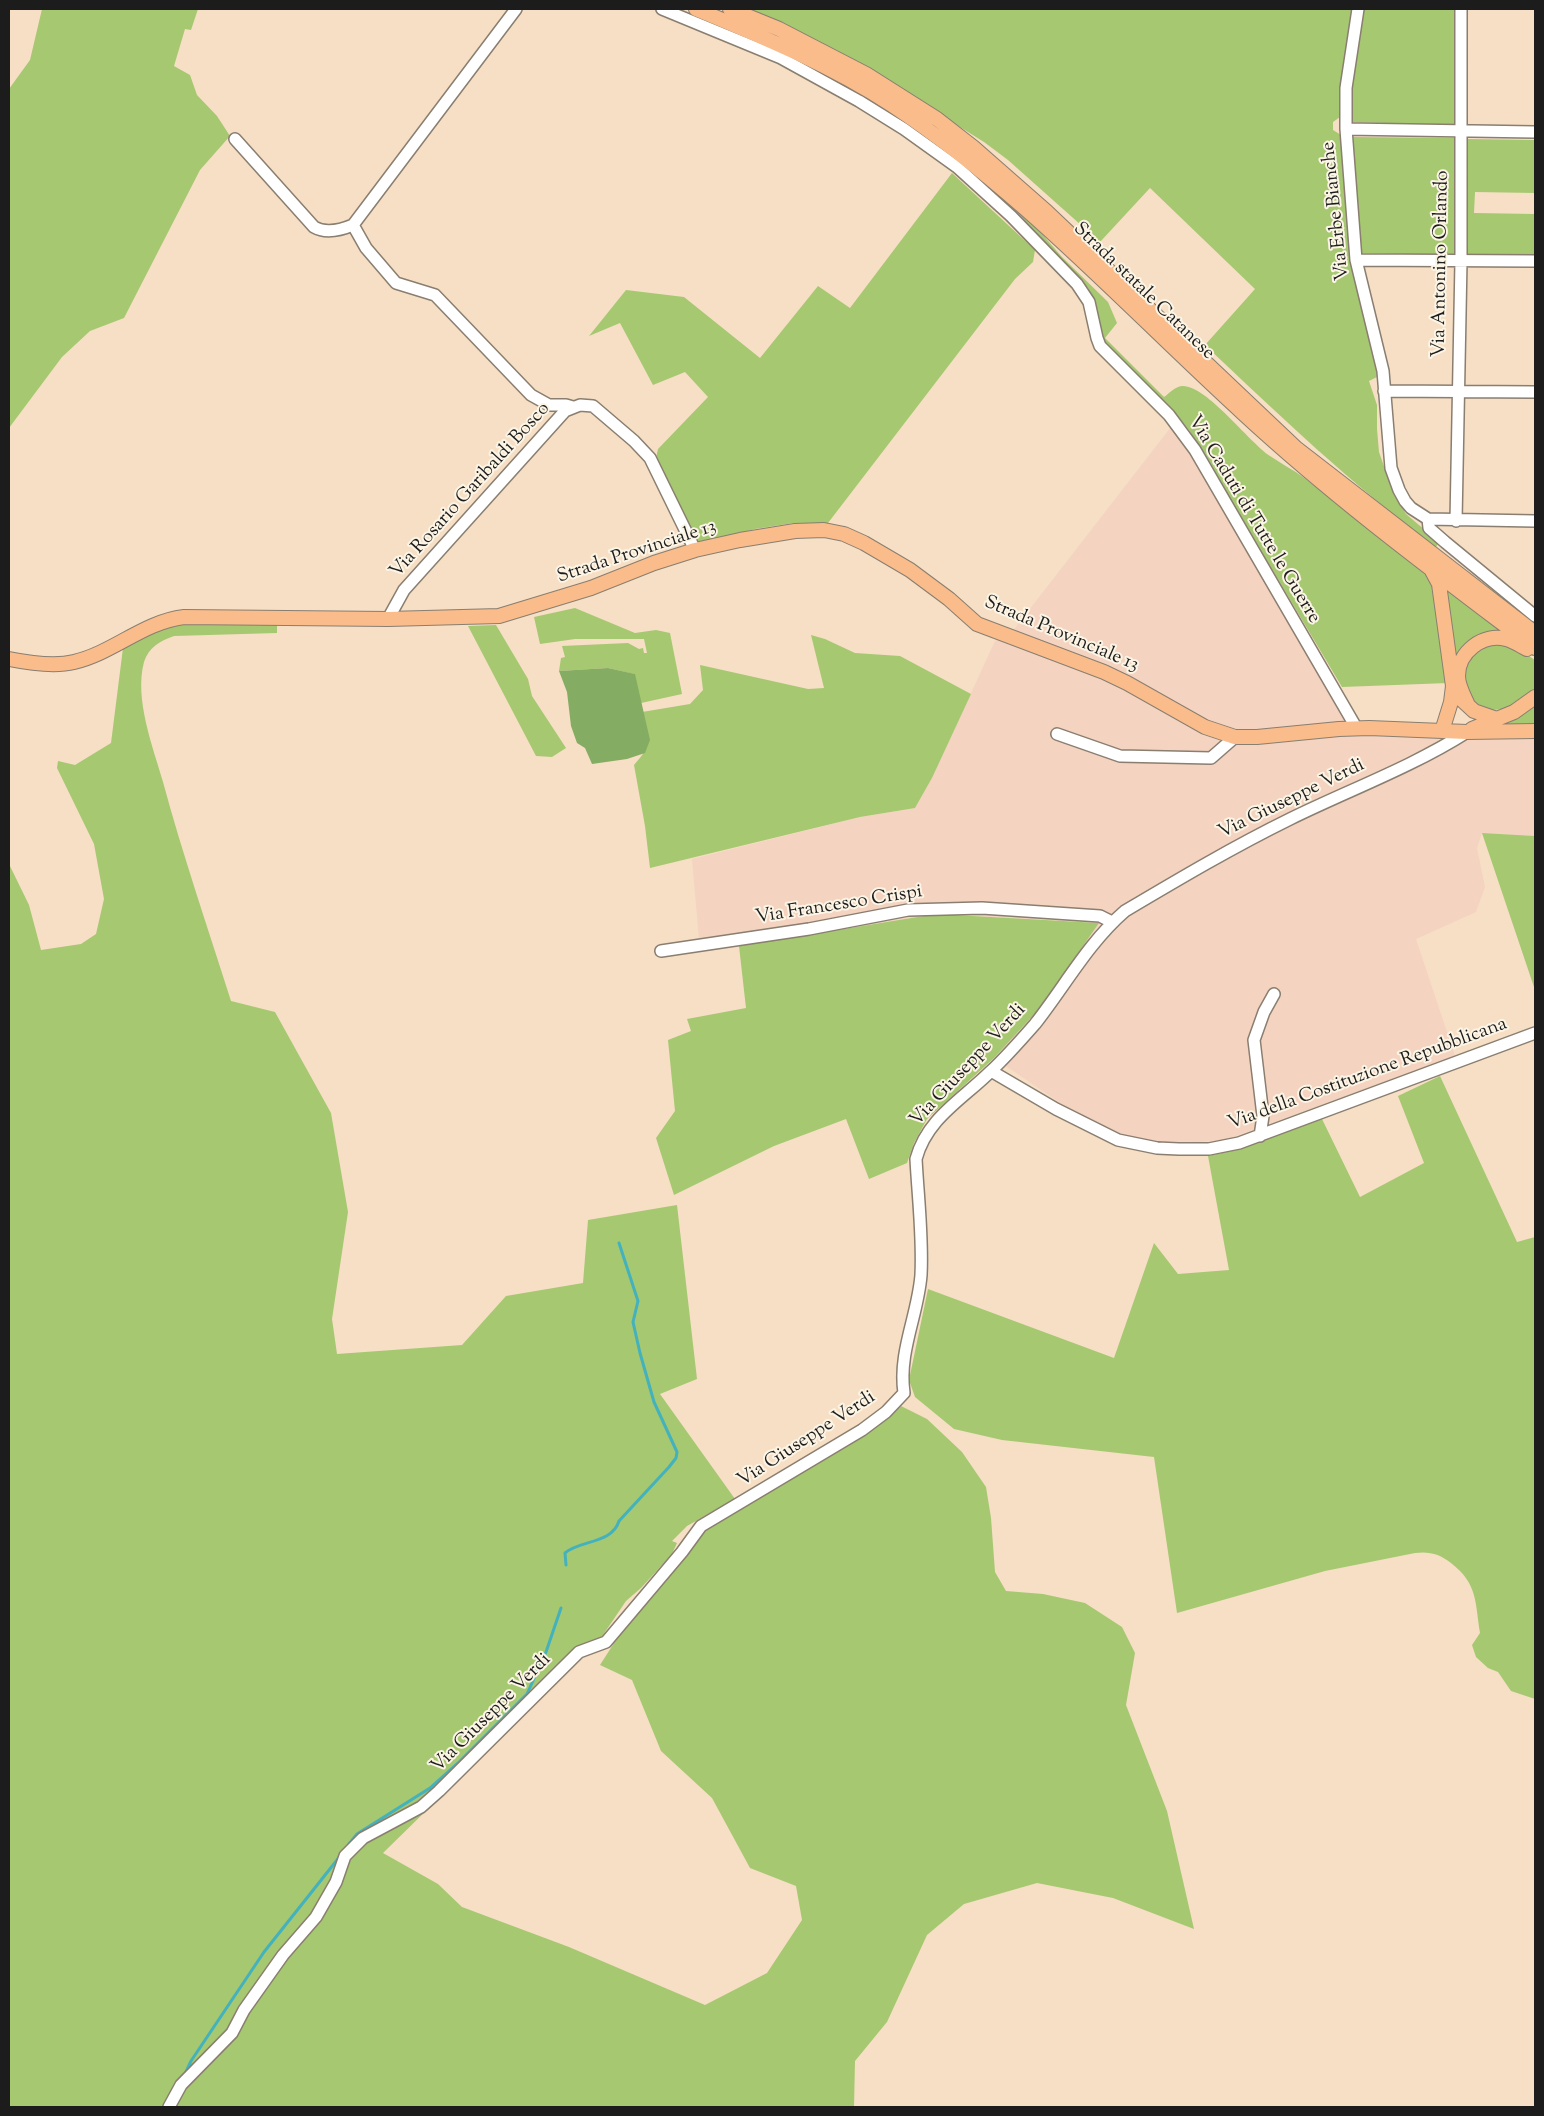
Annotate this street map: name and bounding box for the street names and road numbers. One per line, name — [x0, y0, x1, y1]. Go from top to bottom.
street label: Via Erbe Bianche — [1318, 140, 1356, 282]
street label: Via Antonino Orlando — [1429, 170, 1455, 358]
street label: Strada statale Catanese — [1068, 219, 1218, 365]
street label: Via Rosario Garibaldi Bosco — [386, 399, 556, 583]
street label: Via Caduti di Tutte le Guerre — [1182, 412, 1324, 628]
street label: Strada Provinciale 13 — [555, 517, 719, 589]
street label: Strada Provinciale 13 — [980, 592, 1142, 678]
street label: Via Giuseppe Verdi — [1215, 755, 1369, 845]
street label: Via Francesco Crispi — [754, 882, 924, 930]
street label: Via Giuseppe Verdi — [906, 1000, 1032, 1132]
street label: Via della Costituzione Repubblicana — [1225, 1014, 1511, 1136]
street label: Via Giuseppe Verdi — [734, 1387, 880, 1493]
street label: Via Giuseppe Verdi — [427, 1649, 557, 1779]

